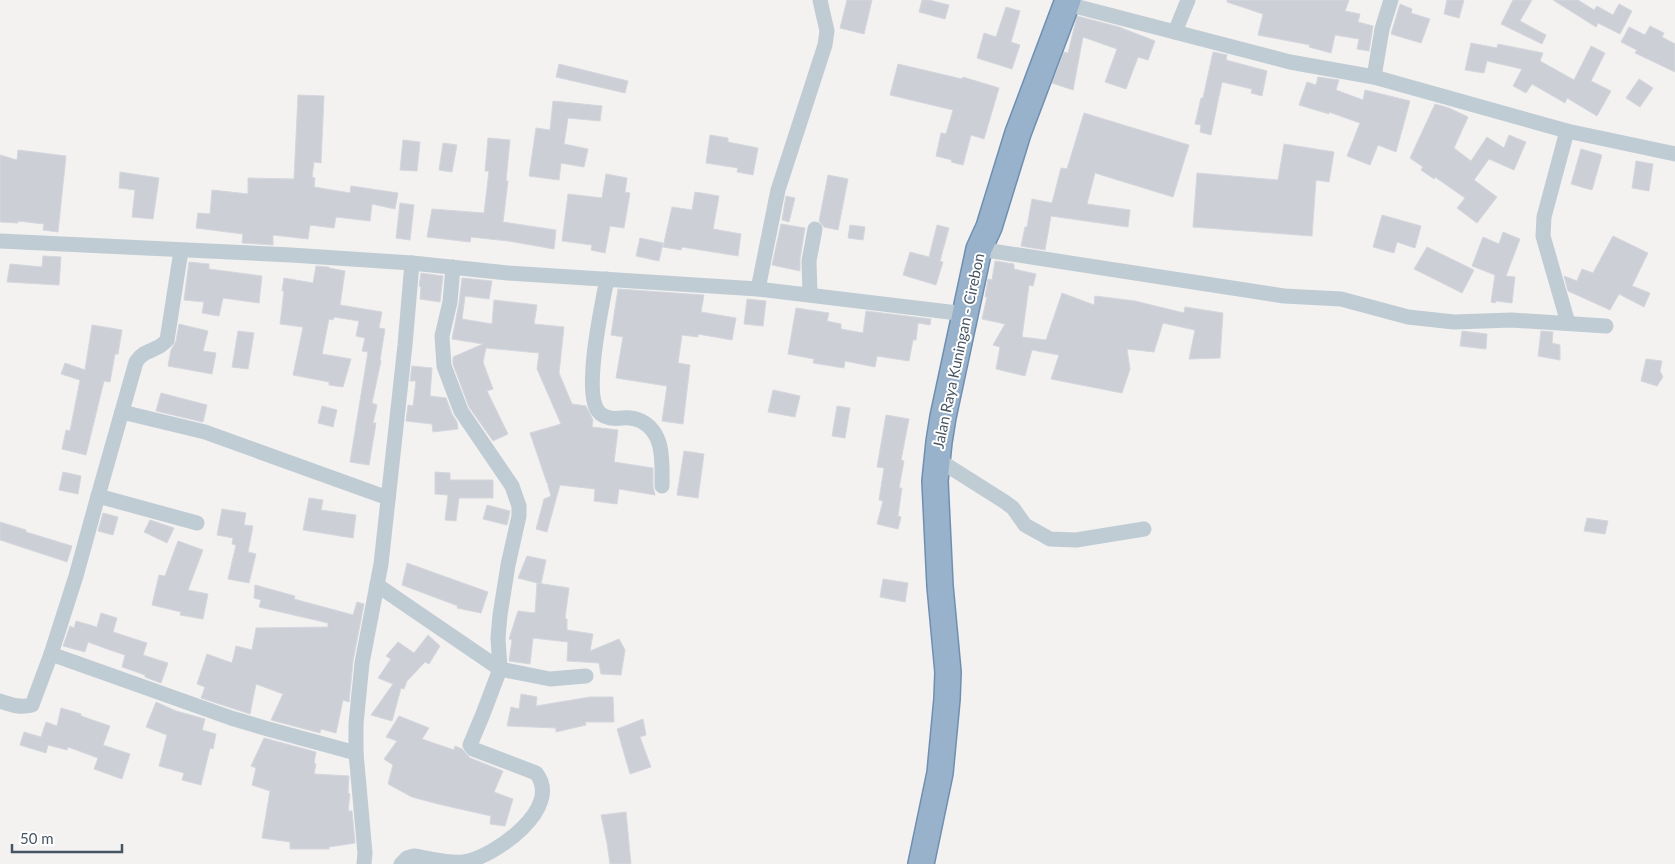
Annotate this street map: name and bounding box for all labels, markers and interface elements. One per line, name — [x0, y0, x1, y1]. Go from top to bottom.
street label: Jalan Raya Kuningan - Cirebon — [929, 251, 988, 450]
scale bar — [12, 822, 122, 854]
text: 50 m — [20, 829, 54, 847]

